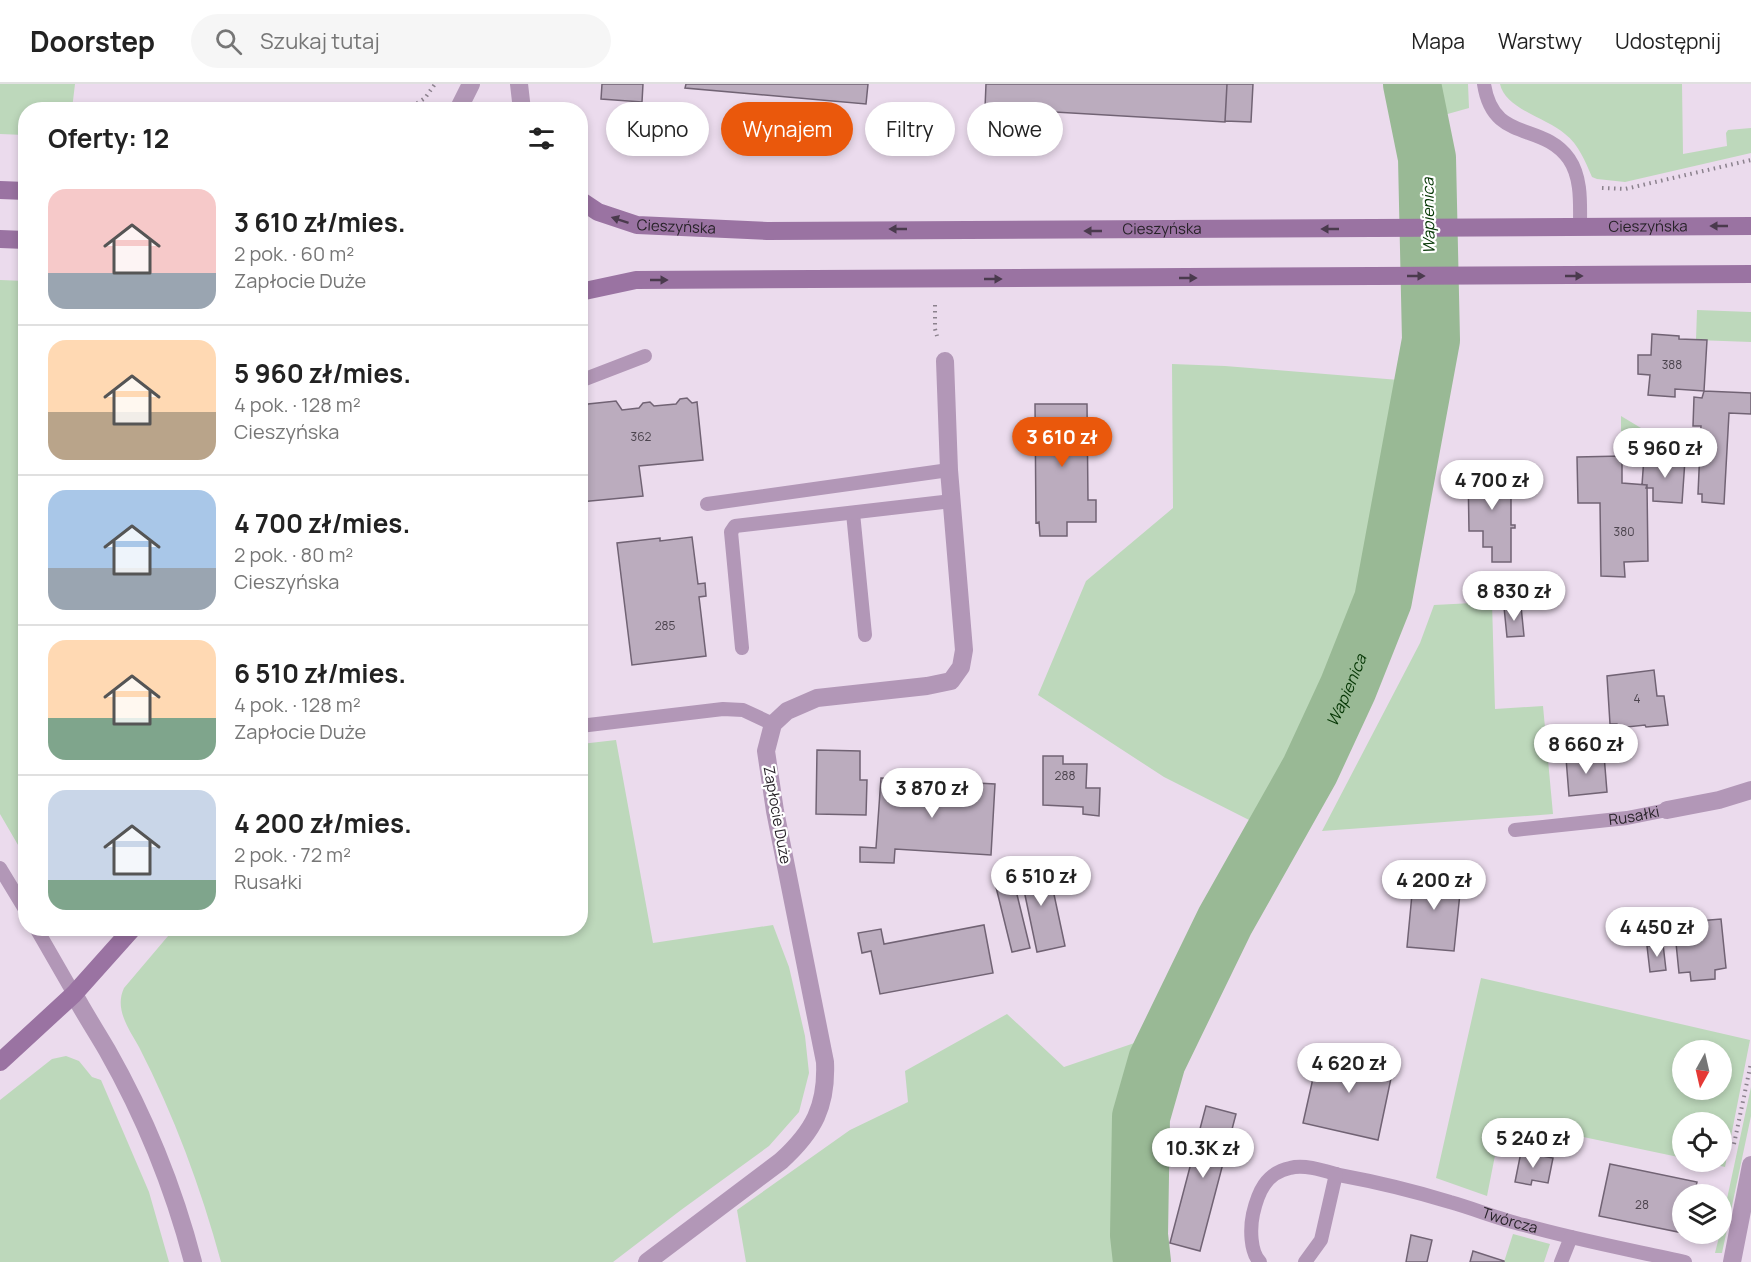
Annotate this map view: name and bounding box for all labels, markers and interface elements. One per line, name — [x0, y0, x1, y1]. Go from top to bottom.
search box — [191, 14, 611, 68]
text: Doorstep — [30, 22, 155, 60]
icon: search — [212, 25, 245, 58]
text: Szukaj tutaj — [260, 26, 380, 56]
text: Mapa — [1412, 27, 1465, 55]
text: Warstwy — [1498, 27, 1582, 55]
text: Udostępnij — [1615, 27, 1721, 55]
chip: Kupno — [606, 102, 709, 156]
chip: Wynajem — [721, 102, 853, 156]
chip: Filtry — [865, 102, 955, 156]
chip: Nowe — [967, 102, 1063, 156]
text: Oferty: 12 — [48, 120, 169, 156]
icon: filters — [525, 122, 558, 155]
water label: Wapienica — [1416, 177, 1440, 254]
text: 3 610 zł/mies. — [234, 204, 406, 240]
icon: home — [96, 213, 168, 285]
one-way arrow — [611, 214, 629, 224]
street label: Cieszyńska — [636, 214, 716, 239]
street label: Cieszyńska — [1608, 215, 1688, 237]
street label: Cieszyńska — [1122, 218, 1202, 239]
one-way arrow — [1709, 221, 1728, 231]
one-way arrow — [888, 224, 907, 234]
one-way arrow — [1320, 224, 1339, 234]
one-way arrow — [1083, 226, 1102, 236]
text: 2 pok. · 60 m² — [234, 240, 354, 267]
text: Zapłocie Duże — [234, 267, 366, 294]
one-way arrow — [1406, 271, 1425, 281]
one-way arrow — [1564, 271, 1583, 280]
one-way arrow — [1179, 273, 1198, 283]
one-way arrow — [984, 274, 1003, 284]
one-way arrow — [649, 275, 668, 285]
text: 5 960 zł/mies. — [234, 355, 411, 391]
house number: 388 — [1662, 356, 1682, 373]
icon: home — [96, 364, 168, 436]
text: 4 pok. · 128 m² — [234, 391, 361, 418]
pin: 3 610 zł — [1000, 417, 1124, 468]
text: Cieszyńska — [234, 418, 339, 445]
text: 3 610 zł — [1026, 423, 1098, 450]
house number: 362 — [631, 428, 652, 445]
pin: 5 960 zł — [1603, 428, 1727, 479]
text: 5 960 zł — [1627, 434, 1703, 461]
pin: 4 700 zł — [1430, 460, 1554, 511]
text: 4 700 zł — [1455, 466, 1530, 493]
text: 4 700 zł/mies. — [234, 505, 410, 541]
icon: home — [96, 514, 168, 586]
house number: 380 — [1614, 523, 1634, 540]
text: 2 pok. · 80 m² — [234, 541, 353, 568]
text: Cieszyńska — [234, 568, 339, 595]
pin: 8 830 zł — [1452, 571, 1576, 622]
text: 8 830 zł — [1476, 577, 1552, 604]
house number: 285 — [655, 617, 675, 634]
water label: Wapienica — [1321, 650, 1372, 730]
text: 6 510 zł/mies. — [234, 655, 406, 691]
icon: home — [96, 664, 168, 736]
house number: 4 — [1633, 690, 1641, 707]
text: 4 pok. · 128 m² — [234, 691, 361, 718]
text: Zapłocie Duże — [234, 718, 366, 745]
pin: 8 660 zł — [1524, 724, 1648, 775]
text: 8 660 zł — [1548, 730, 1624, 757]
street label: Zapłocie Duże — [759, 764, 796, 866]
house number: 288 — [1055, 767, 1075, 784]
pin: 3 870 zł — [870, 768, 994, 819]
text: 3 870 zł — [895, 774, 969, 801]
street label: Rusałki — [1608, 801, 1661, 830]
text: 4 200 zł/mies. — [234, 805, 412, 841]
icon: home — [96, 814, 168, 886]
text: 2 pok. · 72 m² — [234, 841, 351, 868]
pin: 6 510 zł — [979, 856, 1103, 907]
pin: 4 200 zł — [1372, 860, 1496, 911]
text: 6 510 zł — [1005, 862, 1077, 889]
text: 4 200 zł — [1396, 866, 1472, 893]
text: Rusałki — [234, 868, 302, 895]
pin: 4 450 zł — [1595, 907, 1719, 958]
text: 4 450 zł — [1619, 913, 1695, 940]
north arrow — [1672, 1040, 1732, 1100]
map controls — [1672, 1040, 1732, 1244]
pin: 4 620 zł — [1287, 1043, 1411, 1094]
text: 4 620 zł — [1311, 1049, 1387, 1076]
button: locate — [1672, 1112, 1732, 1172]
pin: 5 240 zł — [1471, 1118, 1595, 1169]
text: 5 240 zł — [1496, 1124, 1570, 1151]
pin: 10.3K zł — [1141, 1128, 1265, 1179]
text: 10.3K zł — [1166, 1134, 1240, 1161]
button: layers — [1672, 1184, 1732, 1244]
house number: 28 — [1635, 1196, 1649, 1213]
street label: Twórcza — [1479, 1202, 1540, 1238]

